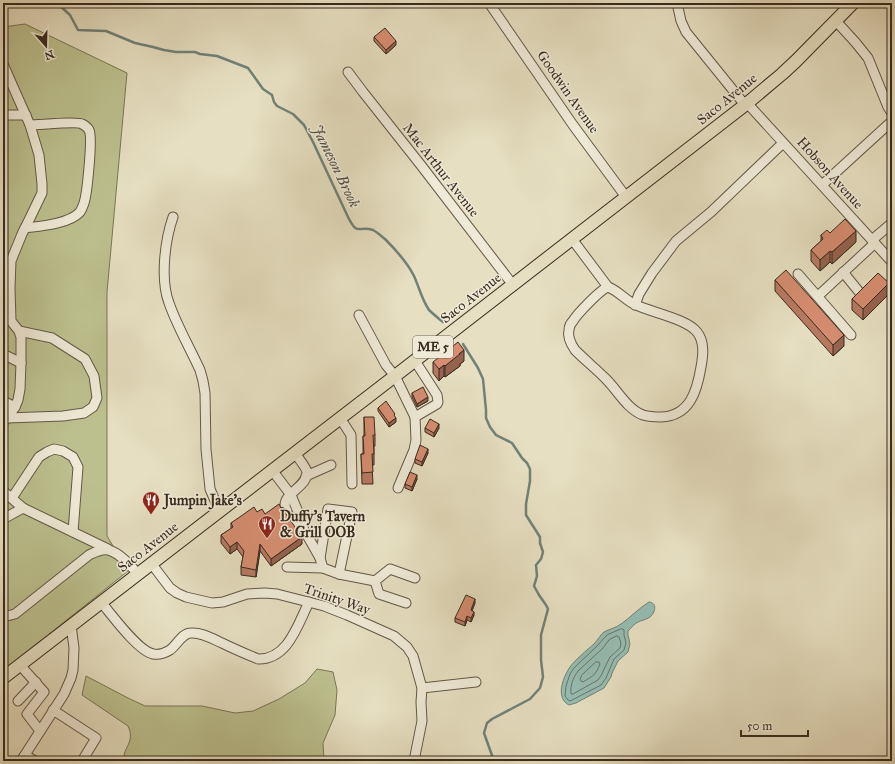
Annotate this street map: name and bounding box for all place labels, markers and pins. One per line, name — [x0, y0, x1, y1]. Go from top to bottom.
restaurant icon: Jumpin Jake's — [141, 490, 161, 515]
place label: Jumpin Jake's — [162, 492, 242, 510]
place label: Duffy's Tavern & Grill OOB — [280, 508, 365, 541]
restaurant icon: Duffy's Tavern & Grill OOB — [257, 514, 277, 539]

